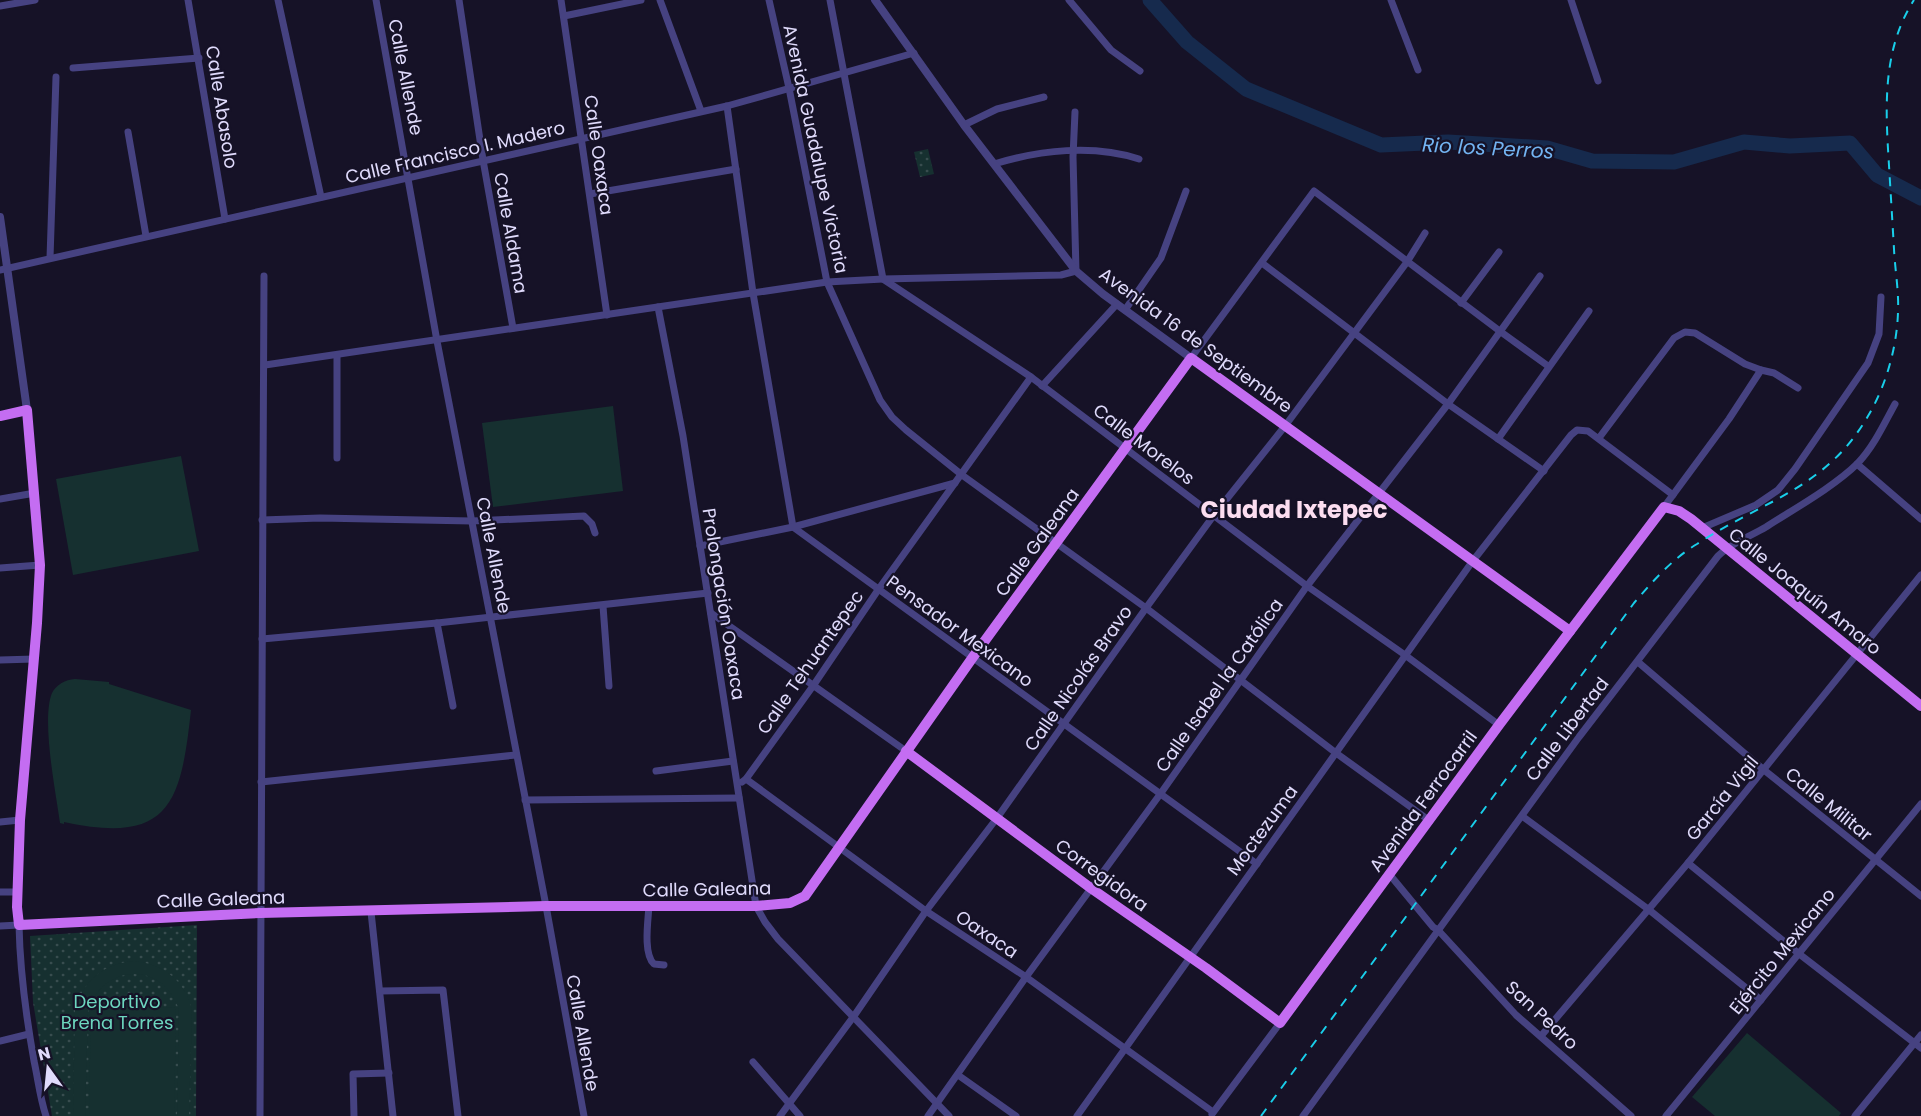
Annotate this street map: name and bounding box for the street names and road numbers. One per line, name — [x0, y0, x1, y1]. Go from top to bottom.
street label: Calle Allende — [382, 17, 430, 137]
street label: Avenida Guadalupe Victoria — [777, 22, 855, 276]
street label: Calle Abasolo — [200, 44, 244, 170]
street label: Calle Oaxaca — [578, 93, 620, 217]
street label: Calle Francisco I. Madero — [343, 115, 567, 189]
street label: Calle Aldama — [488, 171, 534, 295]
street label: Avenida 16 de Septiembre — [1094, 261, 1298, 419]
street label: Calle Morelos — [1088, 398, 1200, 490]
street label: Calle Galeana — [989, 483, 1085, 601]
street label: Calle Allende — [470, 495, 518, 615]
street label: Prolongación Oaxaca — [696, 506, 752, 702]
street label: Calle Joaquín Amaro — [1723, 522, 1887, 660]
street label: Pensador Mexicano — [882, 569, 1038, 693]
street label: Calle Tehuantepec — [751, 585, 869, 739]
street label: Calle Isabel la Católica — [1149, 593, 1289, 777]
street label: Calle Nicolás Bravo — [1018, 600, 1138, 756]
street label: Calle Libertad — [1520, 672, 1614, 786]
street label: Avenida Ferrocarril — [1363, 725, 1483, 877]
street label: García Vigil — [1680, 750, 1764, 846]
street label: Calle Militar — [1780, 761, 1878, 847]
street label: Moctezuma — [1221, 780, 1303, 880]
street label: Corregidora — [1050, 833, 1154, 917]
street label: Calle Galeana — [643, 875, 771, 903]
street label: Ejército Mexicano — [1723, 883, 1841, 1019]
street label: Calle Galeana — [156, 884, 286, 914]
street label: Oaxaca — [951, 904, 1023, 964]
street label: Calle Allende — [560, 973, 606, 1093]
street label: San Pedro — [1500, 975, 1584, 1055]

